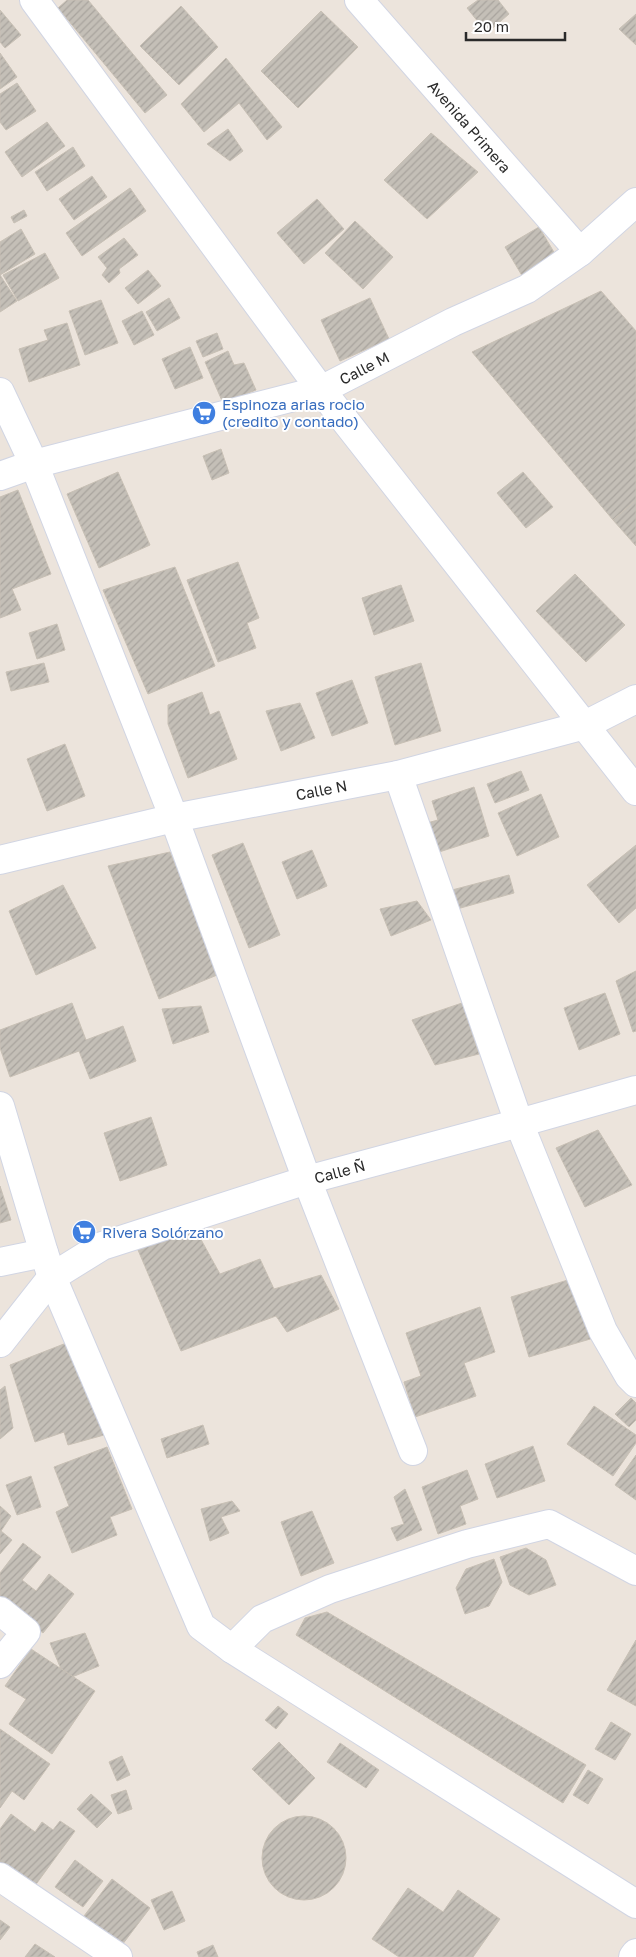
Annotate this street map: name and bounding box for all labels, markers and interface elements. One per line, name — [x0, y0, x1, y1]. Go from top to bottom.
scale bar — [466, 10, 565, 42]
text: 20 m — [474, 17, 509, 35]
street label: Avenida Primera — [425, 77, 515, 176]
street label: Calle M — [336, 348, 392, 388]
place label: Espinoza arias rocio (credito y contado) — [222, 395, 365, 430]
supermarket icon: Espinoza arias rocio (credito y contado) — [191, 400, 217, 426]
street label: Calle N — [294, 776, 349, 803]
street label: Calle Ñ — [312, 1156, 367, 1187]
supermarket icon: Rivera Solórzano — [71, 1219, 97, 1245]
place label: Rivera Solórzano — [102, 1223, 224, 1241]

